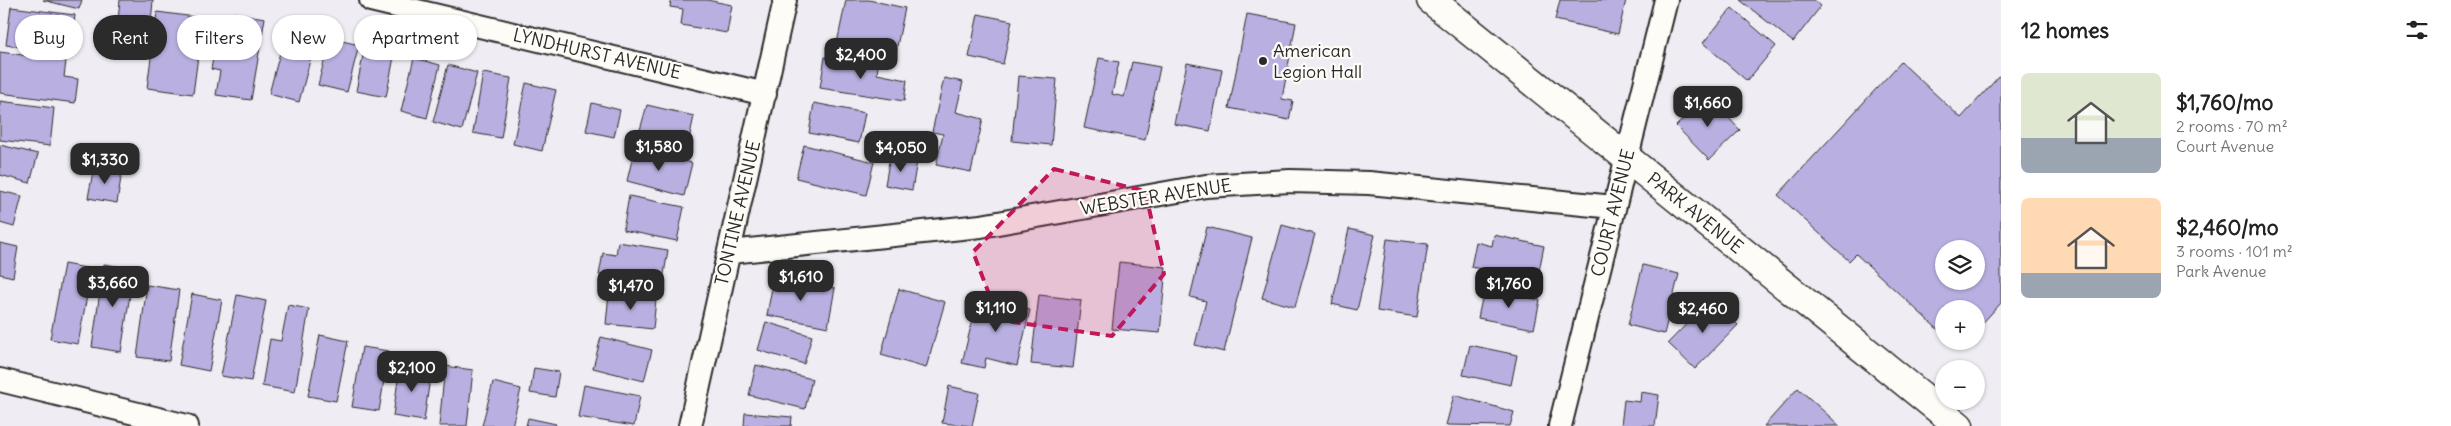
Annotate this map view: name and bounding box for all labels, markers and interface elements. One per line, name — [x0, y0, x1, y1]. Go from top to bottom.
chip: Buy — [15, 15, 83, 60]
chip: Rent — [93, 15, 167, 60]
chip: Filters — [177, 15, 262, 60]
chip: New — [272, 15, 344, 60]
chip: Apartment — [354, 15, 477, 60]
icon: filters — [2403, 16, 2431, 44]
text: 12 homes — [2021, 17, 2109, 44]
street label: LYNDHURST AVENUE — [511, 23, 683, 84]
pin: $2,400 — [820, 38, 902, 80]
place label: American Legion Hall — [1273, 39, 1362, 83]
text: $2,400 — [836, 44, 887, 64]
marker: American Legion Hall — [1257, 55, 1269, 67]
pin: $1,660 — [1667, 86, 1749, 128]
text: $1,760/mo — [2176, 89, 2273, 116]
text: $1,660 — [1684, 92, 1732, 112]
icon: home — [2061, 93, 2121, 153]
text: 2 rooms · 70 m² — [2176, 116, 2288, 136]
pin: $1,580 — [618, 130, 700, 172]
pin: $4,050 — [860, 130, 942, 173]
text: $1,580 — [635, 136, 683, 156]
text: Court Avenue — [2176, 136, 2274, 156]
text: $4,050 — [875, 137, 927, 157]
street label: TONTINE AVENUE — [710, 138, 765, 288]
pin: $1,330 — [64, 142, 146, 185]
street label: COURT AVENUE — [1586, 147, 1639, 279]
text: $1,330 — [81, 149, 129, 169]
street label: PARK AVENUE — [1643, 167, 1748, 258]
street label: WEBSTER AVENUE — [1079, 173, 1233, 220]
text: $2,460/mo — [2176, 214, 2279, 241]
icon: home — [2061, 218, 2121, 278]
map controls — [1935, 240, 1985, 410]
button: layers — [1935, 240, 1985, 290]
text: 3 rooms · 101 m² — [2176, 241, 2293, 261]
pin: $1,610 — [760, 260, 842, 302]
text: Park Avenue — [2176, 261, 2267, 281]
pin: $3,660 — [72, 266, 154, 308]
text: $1,610 — [779, 266, 823, 286]
pin: $1,760 — [1468, 266, 1550, 309]
pin: $1,470 — [590, 268, 672, 311]
text: $3,660 — [88, 272, 138, 292]
text: $1,760 — [1486, 273, 1532, 293]
text: $1,470 — [608, 275, 654, 295]
pin: $1,110 — [955, 290, 1037, 333]
pin: $2,460 — [1662, 292, 1744, 334]
text: $1,110 — [976, 297, 1016, 317]
text: $2,460 — [1678, 298, 1728, 318]
button: + — [1935, 300, 1985, 350]
pin: $2,100 — [371, 350, 453, 393]
text: $2,100 — [388, 357, 436, 377]
button: − — [1935, 360, 1985, 410]

